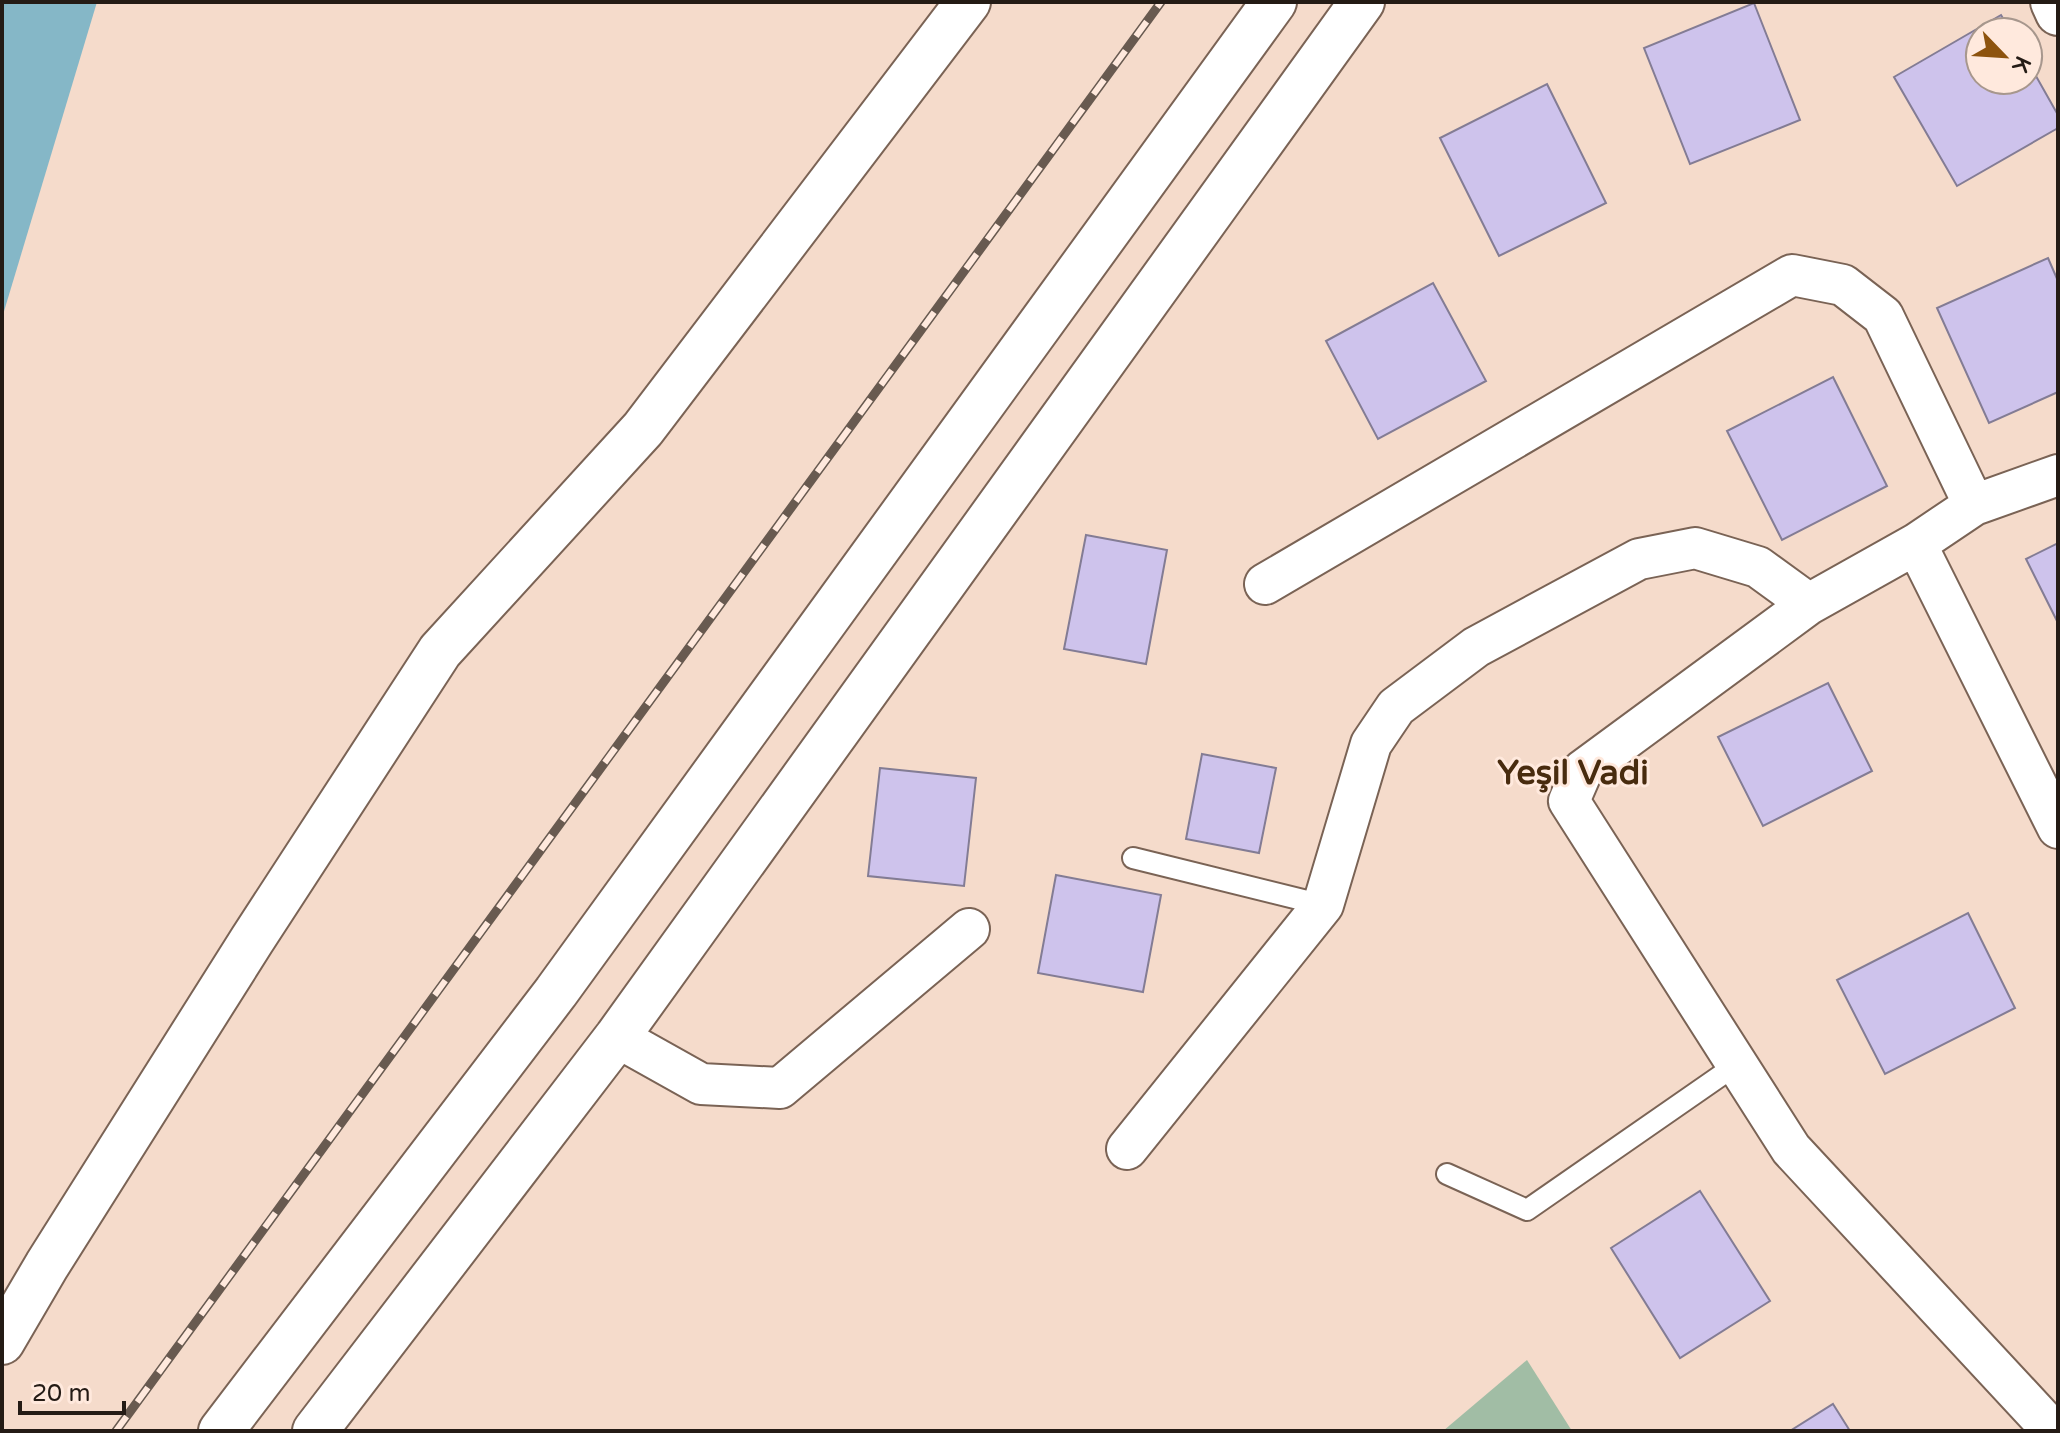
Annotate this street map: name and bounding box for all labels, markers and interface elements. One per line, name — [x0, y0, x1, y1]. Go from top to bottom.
north arrow — [1964, 16, 2044, 96]
text: K — [2006, 52, 2036, 76]
district label: Yeşil Vadi — [1497, 753, 1649, 794]
scale bar — [20, 1365, 124, 1415]
text: 20 m — [32, 1379, 90, 1408]

